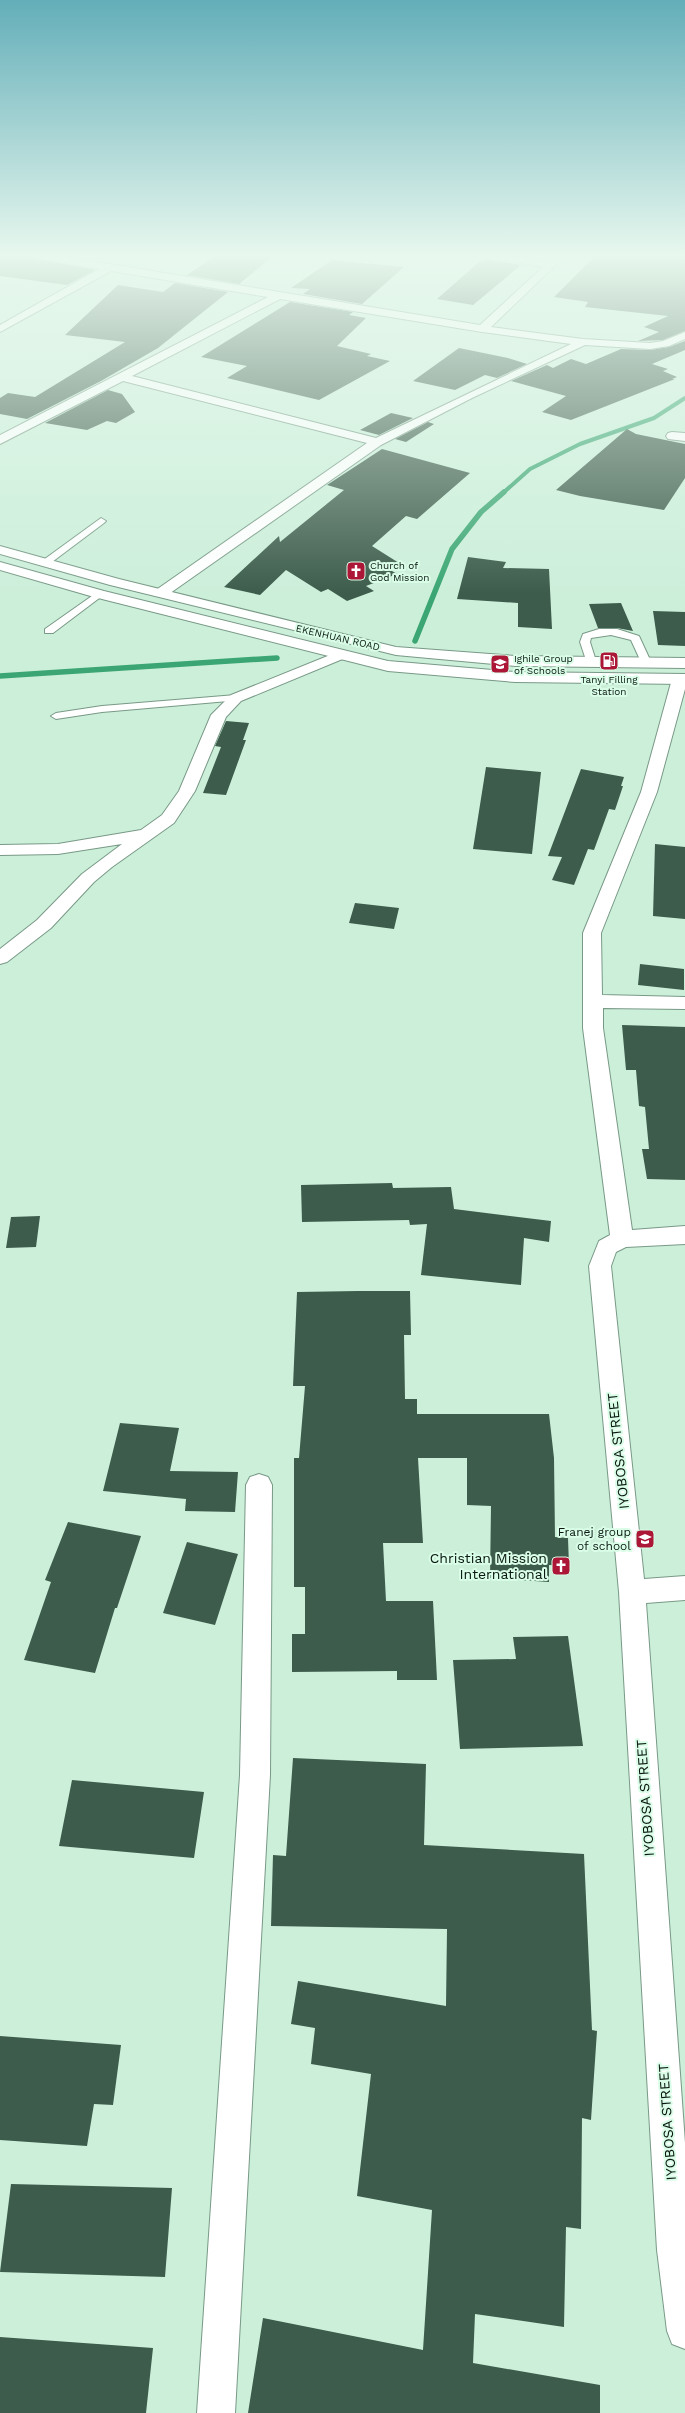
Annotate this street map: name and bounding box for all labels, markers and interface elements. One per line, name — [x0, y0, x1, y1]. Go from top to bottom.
church icon: Church of God Mission — [345, 560, 367, 582]
place label: Church of God Mission — [370, 560, 430, 583]
street label: EKENHUAN ROAD — [295, 622, 381, 653]
fuel station icon: Tanyi Filling Station — [598, 650, 620, 672]
school or university icon: Ighile Group of Schools — [489, 653, 511, 675]
place label: Ighile Group of Schools — [514, 653, 573, 676]
place label: Tanyi Filling Station — [580, 674, 638, 697]
street label: IYOBOSA STREET — [604, 1391, 632, 1510]
place label: Franej group of school — [558, 1525, 631, 1553]
school or university icon: Franej group of school — [634, 1528, 656, 1550]
place label: Christian Mission International — [430, 1550, 548, 1582]
church icon: Christian Mission International — [550, 1555, 572, 1577]
street label: IYOBOSA STREET — [633, 1739, 657, 1857]
street label: IYOBOSA STREET — [655, 2063, 679, 2181]

